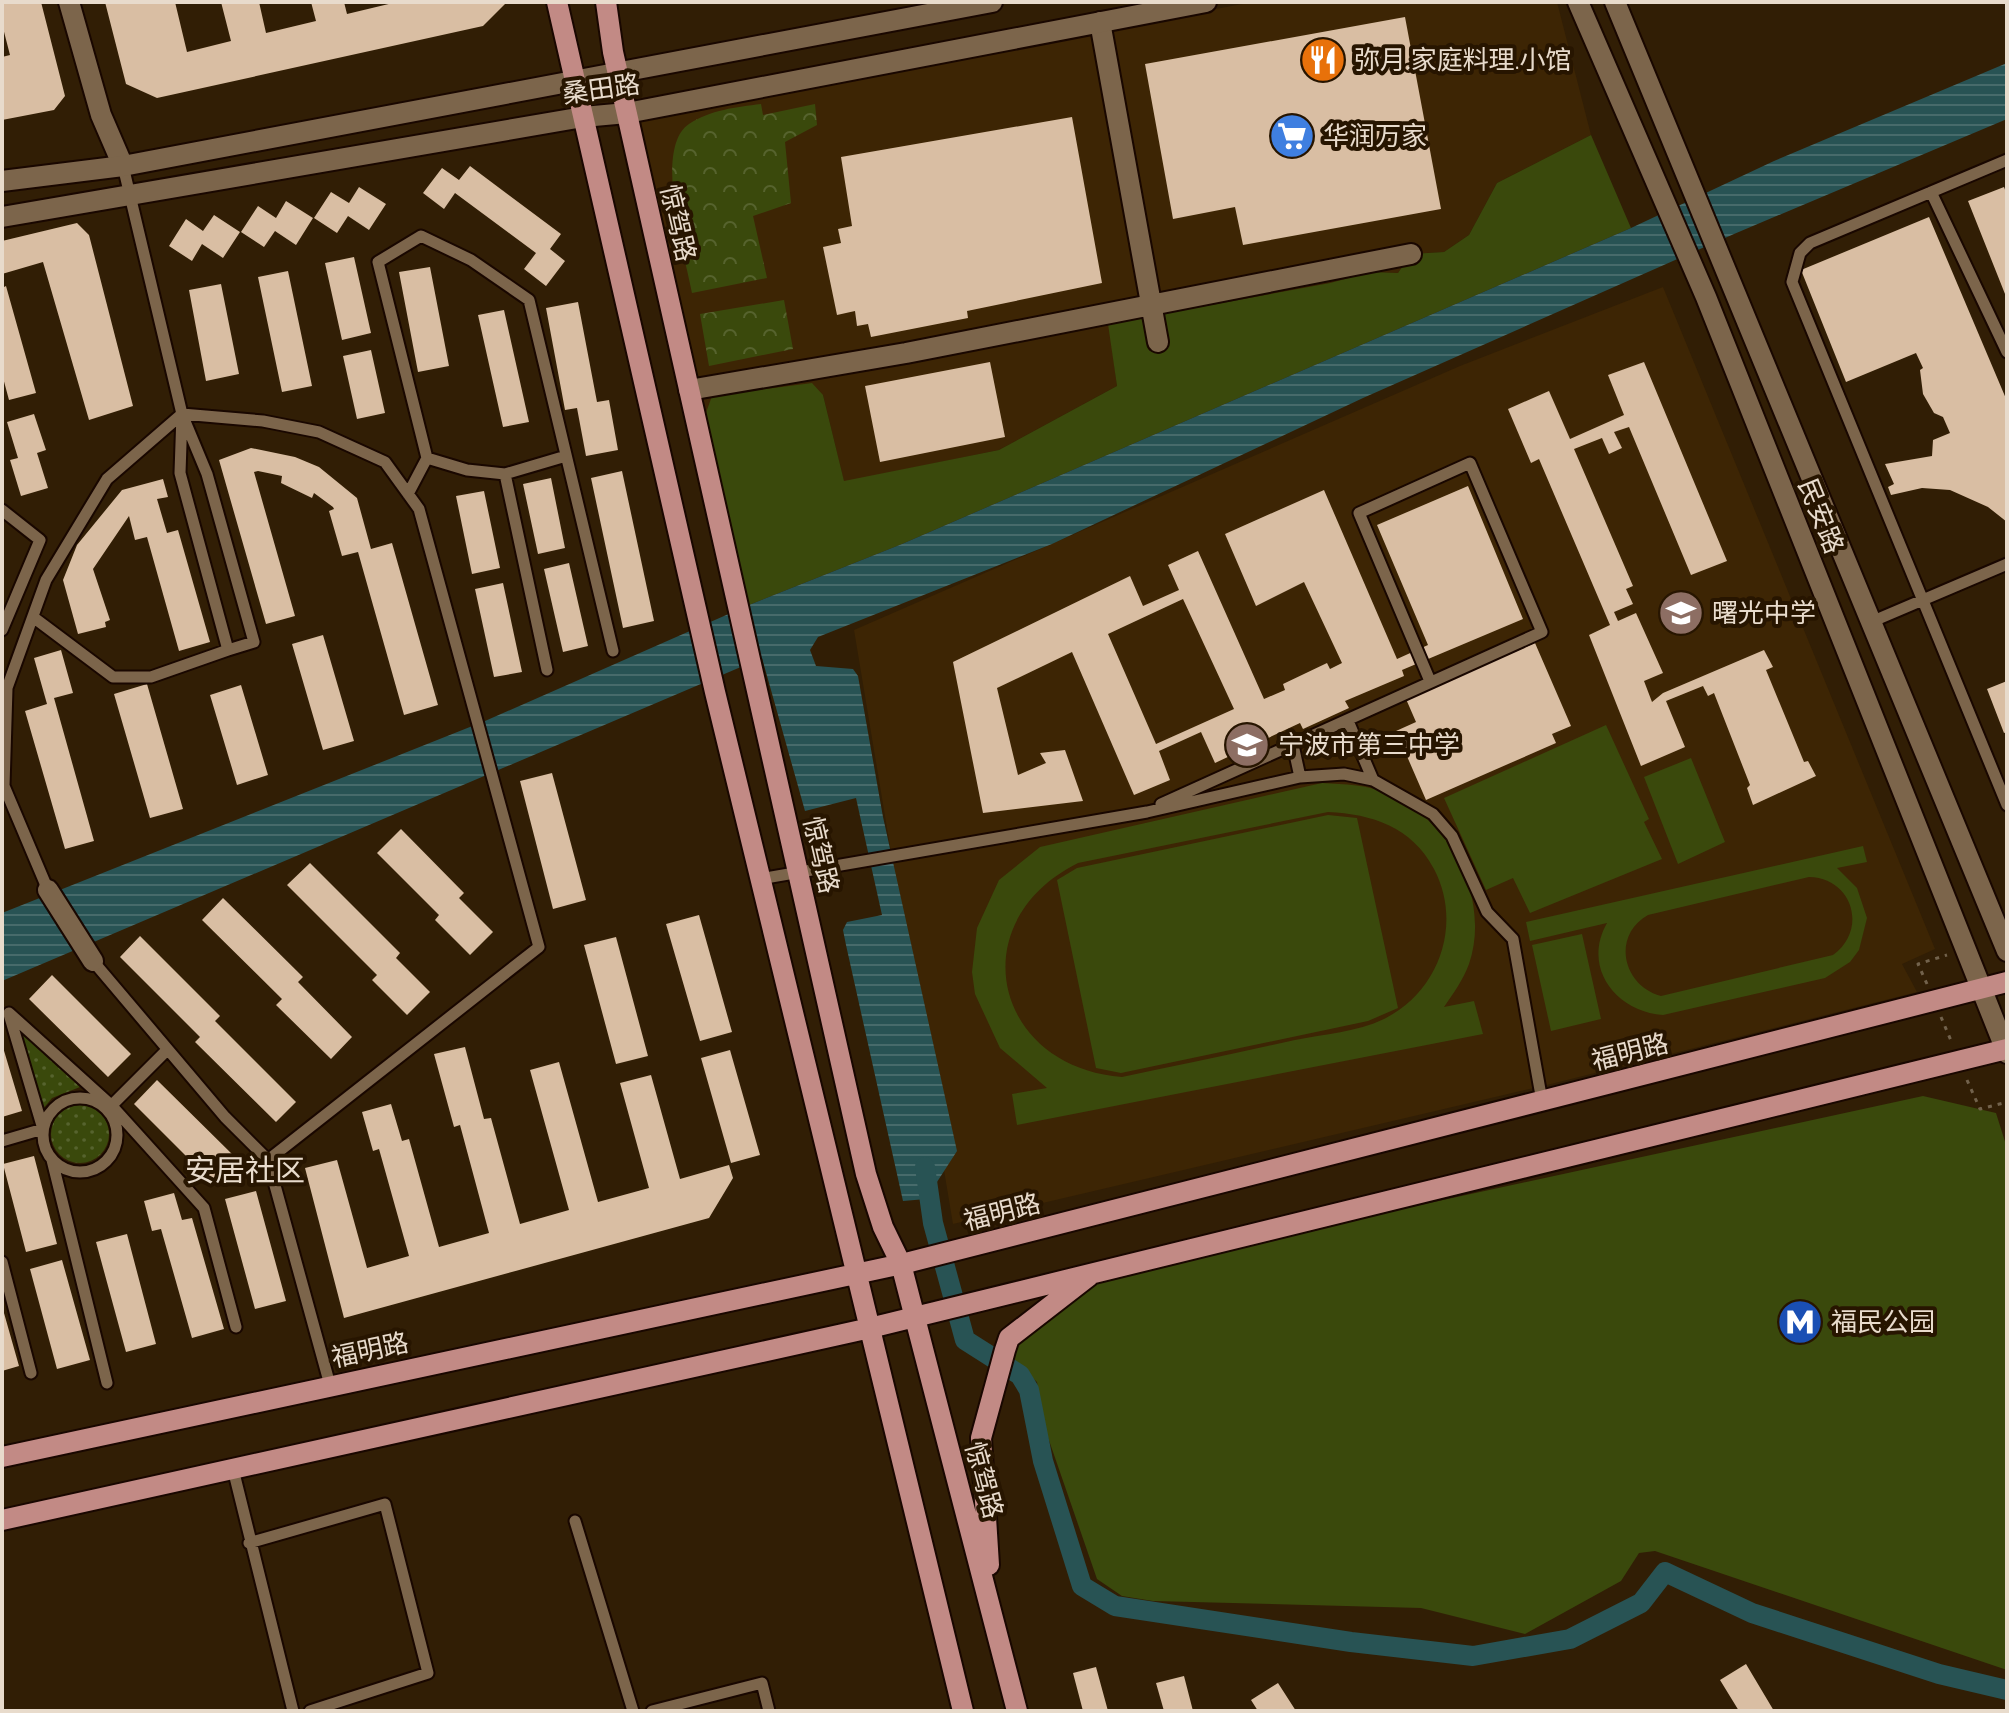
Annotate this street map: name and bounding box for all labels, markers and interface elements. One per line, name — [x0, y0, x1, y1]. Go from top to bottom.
restaurant icon: 弥月.家庭料理.小馆 — [1299, 36, 1347, 84]
place label: 弥月.家庭料理.小馆 — [1354, 43, 1571, 76]
street label: 桑田路 — [560, 67, 642, 110]
supermarket icon: 华润万家 — [1268, 112, 1316, 160]
place label: 华润万家 — [1323, 119, 1427, 152]
street label: 惊驾路 — [654, 181, 703, 265]
street label: 民安路 — [1792, 473, 1851, 558]
school or university icon: 曙光中学 — [1657, 589, 1705, 637]
place label: 曙光中学 — [1712, 596, 1816, 629]
school or university icon: 宁波市第三中学 — [1223, 721, 1271, 769]
place label: 宁波市第三中学 — [1278, 728, 1460, 761]
street label: 惊驾路 — [797, 813, 846, 897]
street label: 福明路 — [1588, 1026, 1672, 1077]
district label: 安居社区 — [185, 1151, 305, 1189]
street label: 福明路 — [960, 1186, 1044, 1237]
metro station icon: 福民公园 — [1776, 1298, 1824, 1346]
place label: 福民公园 — [1831, 1305, 1935, 1338]
street label: 福明路 — [328, 1325, 411, 1374]
street label: 惊驾路 — [958, 1438, 1011, 1522]

